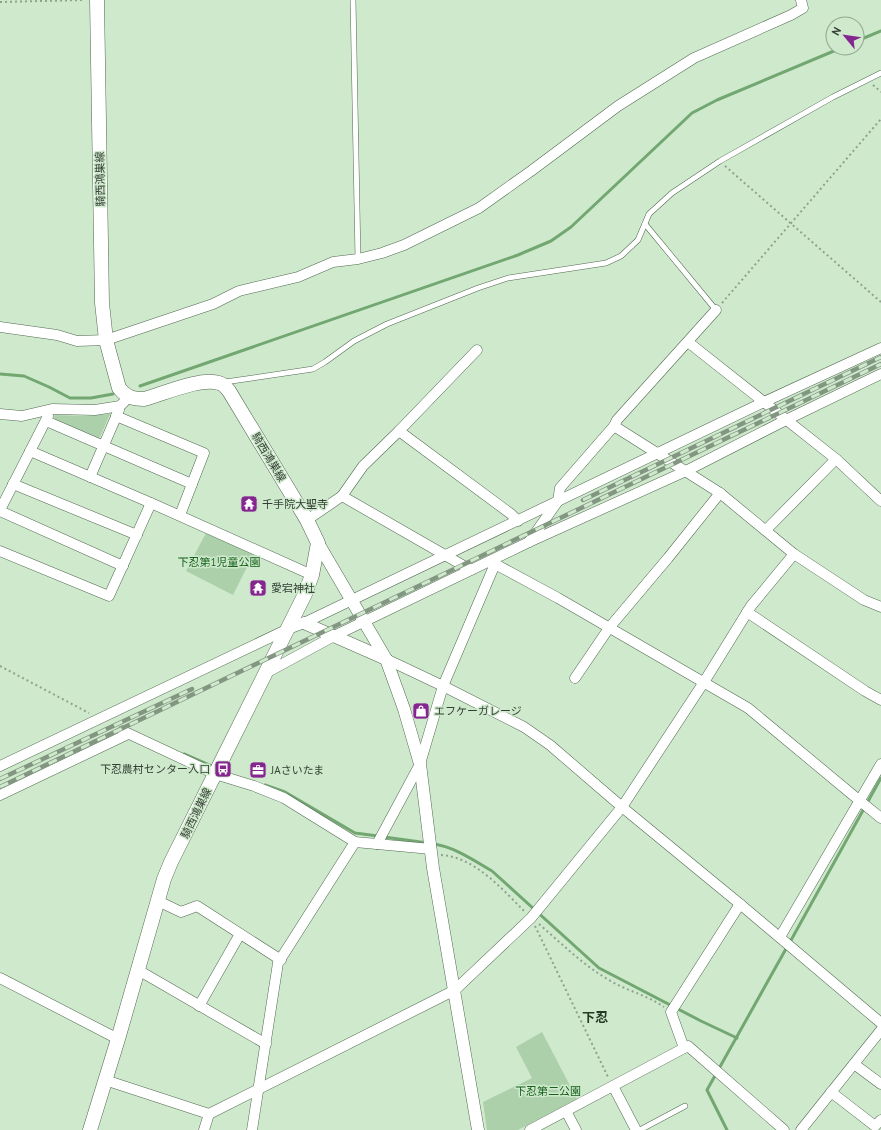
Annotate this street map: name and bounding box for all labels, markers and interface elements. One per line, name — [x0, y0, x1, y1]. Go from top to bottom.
north arrow — [825, 16, 865, 56]
text: N — [828, 25, 844, 38]
street label: 騎西鴻巣線 — [93, 151, 107, 207]
street label: 騎西鴻巣線 — [249, 430, 289, 484]
temple icon: 千手院大聖寺 — [239, 494, 259, 514]
place label: 千手院大聖寺 — [262, 497, 328, 511]
park label: 下忍第1児童公園 — [178, 555, 261, 569]
temple icon: 愛宕神社 — [248, 578, 268, 598]
place label: 愛宕神社 — [271, 581, 315, 595]
shop icon: エフケーガレージ — [411, 701, 431, 721]
place label: エフケーガレージ — [434, 704, 522, 718]
bus stop icon: 下忍農村センター入口 — [213, 759, 233, 779]
office icon: JAさいたま — [248, 760, 268, 780]
place label: 下忍農村センター入口 — [100, 762, 210, 776]
place label: JAさいたま — [270, 763, 324, 777]
street label: 騎西鴻巣線 — [178, 785, 214, 841]
district label: 下忍 — [582, 1009, 608, 1026]
park label: 下忍第二公園 — [515, 1084, 581, 1098]

